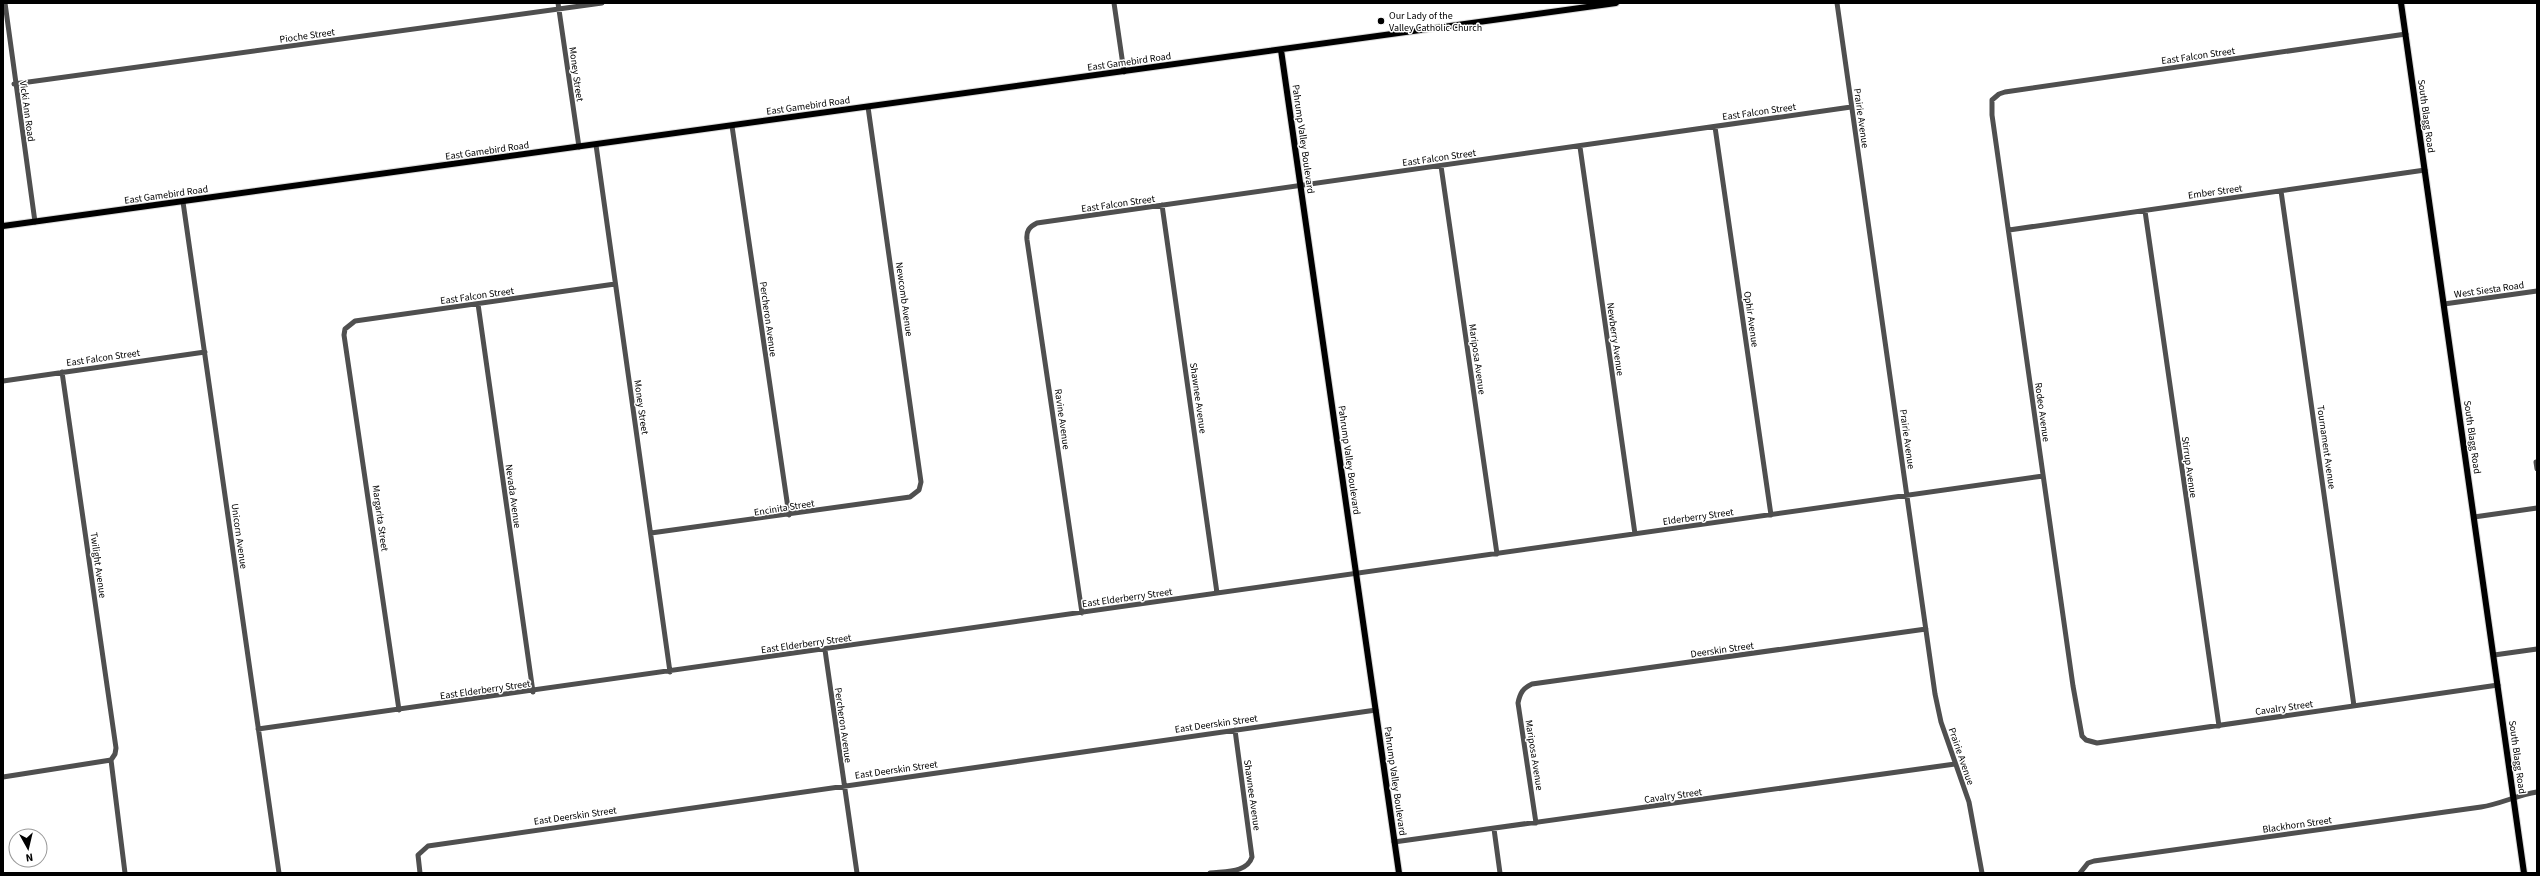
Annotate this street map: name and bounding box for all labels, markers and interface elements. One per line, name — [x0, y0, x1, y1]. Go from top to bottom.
place label: Our Lady of the Valley Catholic Church — [1389, 9, 1482, 35]
marker: Our Lady of the Valley Catholic Church — [1376, 16, 1386, 26]
street label: Pioche Street — [279, 25, 336, 47]
street label: East Falcon Street — [2160, 44, 2236, 68]
street label: Money Street — [565, 46, 587, 103]
street label: East Gamebird Road — [1086, 49, 1172, 75]
street label: South Blagg Road — [2414, 79, 2438, 154]
street label: Vicki Ann Road — [16, 80, 38, 143]
street label: Pahrump Valley Boulevard — [1288, 84, 1318, 195]
street label: Prairie Avenue — [1850, 87, 1872, 149]
street label: East Gamebird Road — [765, 93, 851, 119]
street label: East Falcon Street — [1721, 100, 1797, 124]
street label: East Gamebird Road — [444, 138, 530, 164]
street label: East Falcon Street — [1401, 146, 1477, 170]
street label: Ember Street — [2187, 181, 2244, 203]
street label: East Gamebird Road — [123, 182, 209, 208]
street label: East Falcon Street — [1080, 192, 1156, 216]
street label: Newcomb Avenue — [892, 261, 916, 337]
street label: West Siesta Road — [2453, 278, 2525, 302]
street label: Percheron Avenue — [756, 281, 780, 358]
street label: East Falcon Street — [439, 284, 515, 308]
street label: Ophir Avenue — [1740, 290, 1762, 348]
street label: Newberry Avenue — [1603, 302, 1627, 377]
street label: Mariposa Avenue — [1465, 323, 1489, 395]
street label: East Falcon Street — [65, 346, 141, 370]
street label: Shawnee Avenue — [1186, 362, 1210, 434]
street label: Money Street — [630, 379, 652, 436]
street label: Rodeo Avenue — [2031, 382, 2053, 443]
street label: Ravine Avenue — [1051, 388, 1073, 450]
street label: South Blagg Road — [2460, 400, 2484, 475]
street label: Tournament Avenue — [2313, 404, 2339, 490]
street label: Pahrump Valley Boulevard — [1334, 405, 1364, 516]
street label: Prairie Avenue — [1896, 408, 1918, 470]
street label: Stirrup Avenue — [2178, 436, 2200, 499]
street label: Nevada Avenue — [502, 463, 524, 529]
street label: Margarita Street — [368, 484, 392, 553]
street label: Encinita Street — [753, 496, 816, 520]
street label: Unicorn Avenue — [227, 503, 251, 570]
street label: Elderberry Street — [1662, 505, 1735, 529]
street label: Twilight Avenue — [86, 531, 110, 599]
street label: East Elderberry Street — [1081, 585, 1174, 611]
street label: East Elderberry Street — [760, 631, 853, 657]
street label: Deerskin Street — [1690, 639, 1755, 661]
street label: East Elderberry Street — [439, 677, 532, 703]
street label: Percheron Avenue — [831, 687, 855, 764]
street label: Cavalry Street — [2254, 697, 2315, 719]
street label: East Deerskin Street — [1174, 711, 1259, 737]
street label: Mariposa Avenue — [1522, 719, 1547, 791]
street label: South Blagg Road — [2505, 720, 2529, 795]
street label: Pahrump Valley Boulevard — [1380, 726, 1410, 837]
street label: Prairie Avenue — [1945, 726, 1977, 787]
street label: East Deerskin Street — [854, 757, 939, 783]
street label: Shawnee Avenue — [1240, 759, 1264, 831]
street label: Cavalry Street — [1643, 785, 1704, 807]
street label: East Deerskin Street — [533, 803, 618, 829]
street label: Blackhorn Street — [2262, 813, 2333, 837]
north arrow — [8, 828, 48, 868]
text: N — [25, 849, 34, 865]

